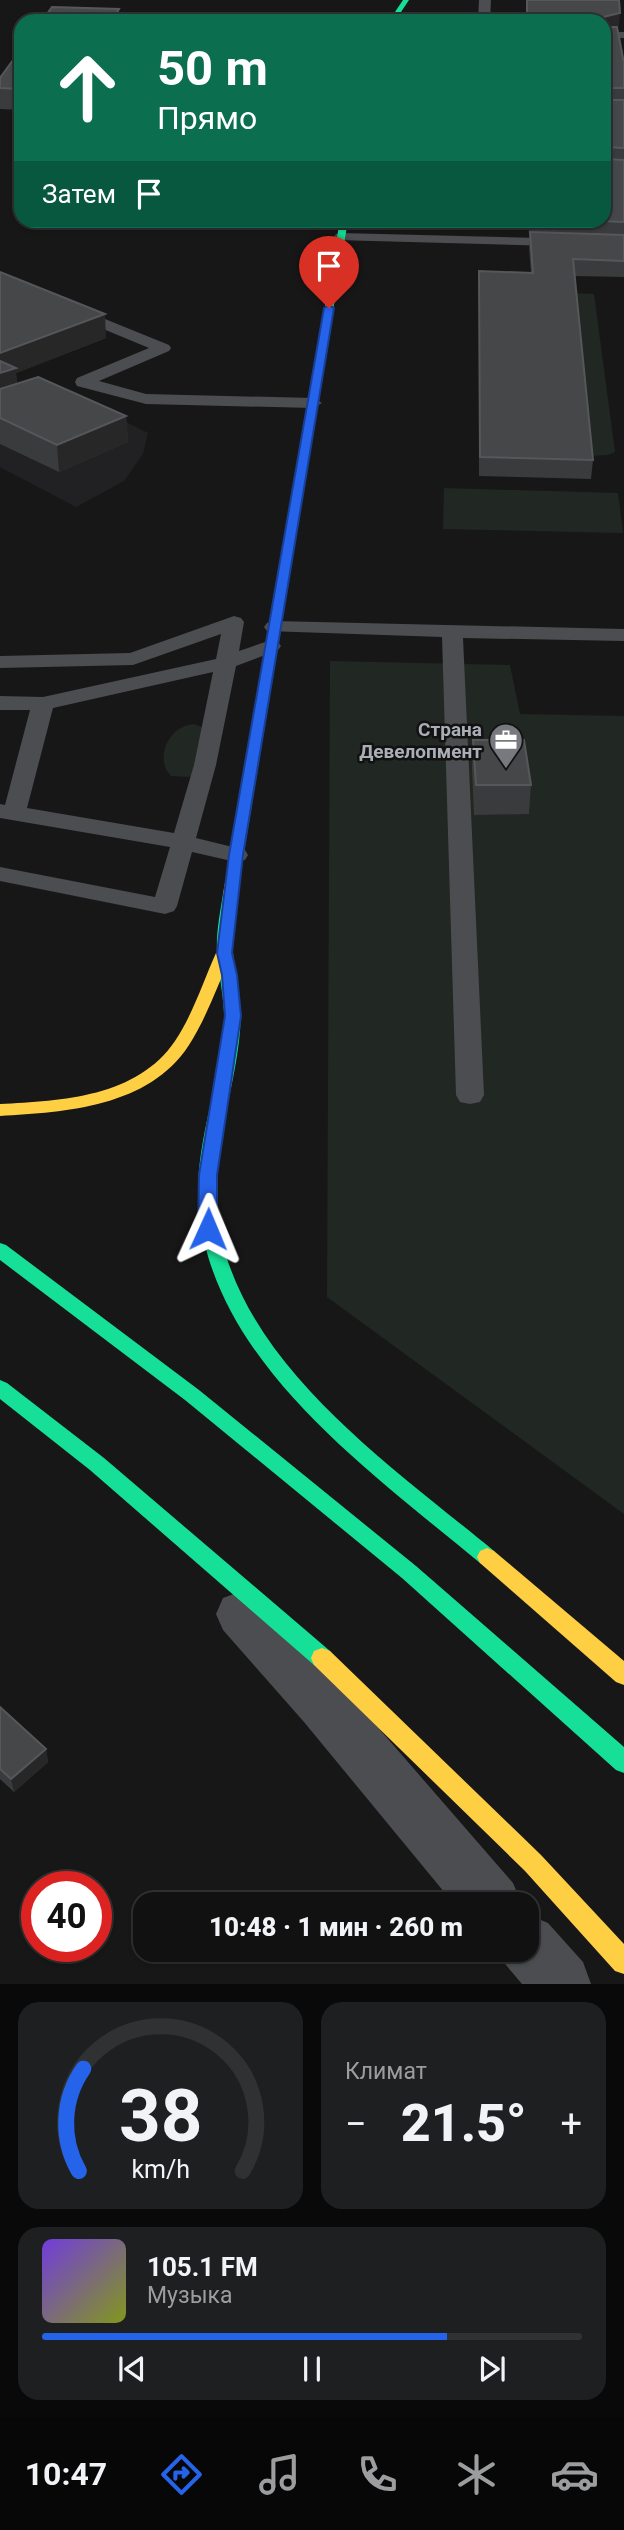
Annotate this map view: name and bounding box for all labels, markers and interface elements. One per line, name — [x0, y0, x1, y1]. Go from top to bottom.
text: 50 m — [157, 40, 268, 97]
icon: ahead — [42, 42, 133, 133]
text: Прямо — [157, 99, 257, 137]
icon: arrive — [130, 175, 168, 213]
text: Затем — [42, 179, 116, 209]
pin — [299, 236, 359, 308]
icon: arrive — [310, 247, 348, 285]
place label: Страна Девелопмент — [359, 718, 482, 763]
office icon: Страна Девелопмент — [487, 721, 525, 770]
position arrow — [171, 1192, 245, 1266]
speed limit sign: 40 — [21, 1871, 112, 1962]
text: 10:48 · 1 мин · 260 m — [209, 1912, 463, 1942]
text: Климат — [345, 2058, 427, 2085]
text: 38 — [119, 2074, 202, 2160]
text: 21.5° — [401, 2093, 527, 2154]
text: − — [345, 2102, 367, 2146]
text: + — [560, 2102, 582, 2146]
text: km/h — [131, 2155, 190, 2184]
text: 105.1 FM — [147, 2252, 258, 2282]
text: Музыка — [147, 2282, 232, 2309]
icon: previous — [113, 2350, 151, 2388]
icon: pause — [293, 2350, 331, 2388]
icon: next — [473, 2350, 511, 2388]
icon: directions — [157, 2450, 206, 2499]
icon: music — [255, 2450, 304, 2499]
icon: phone — [353, 2450, 402, 2499]
icon: climate — [452, 2450, 501, 2499]
icon: car — [550, 2450, 599, 2499]
text: 10:47 — [25, 2455, 107, 2493]

